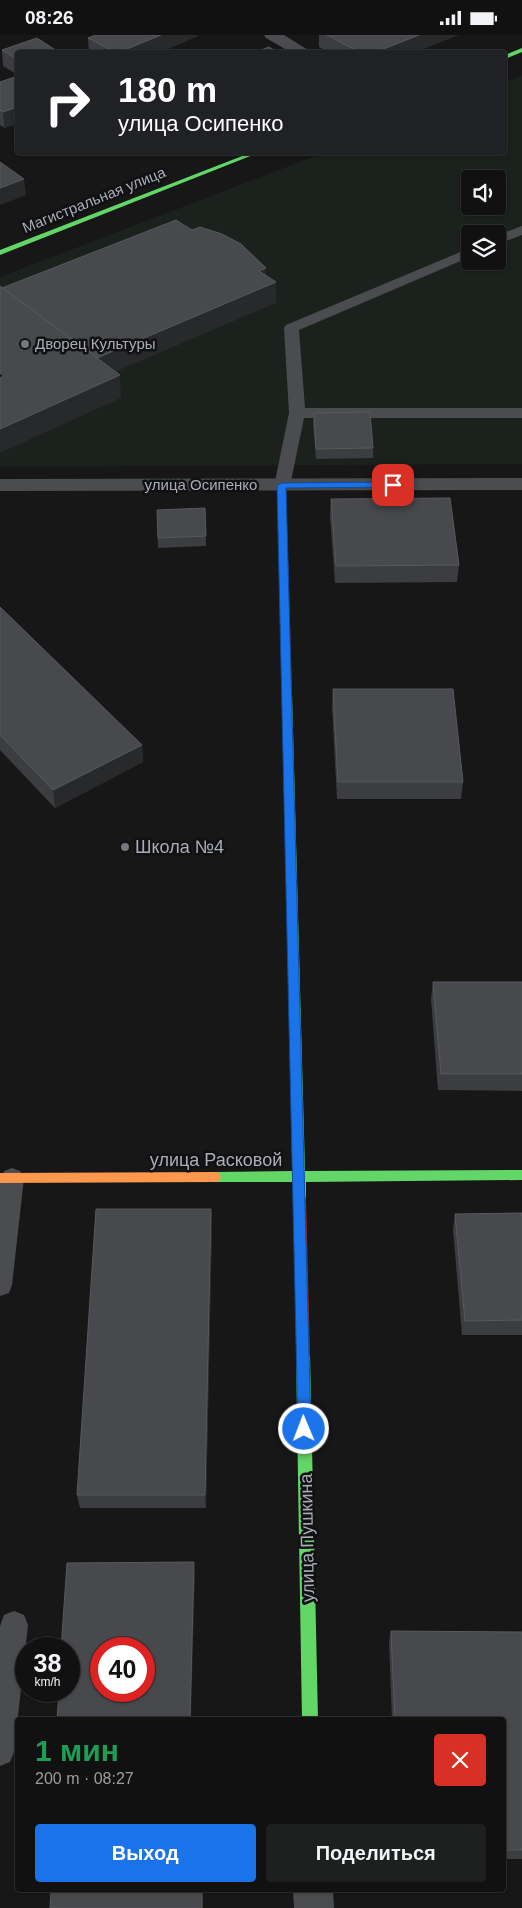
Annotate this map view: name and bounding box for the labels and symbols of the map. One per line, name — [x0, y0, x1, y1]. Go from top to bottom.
street label: Магистральная улица — [20, 163, 168, 236]
place label: Дворец Культуры — [35, 335, 156, 352]
marker: Дворец Культуры — [19, 338, 31, 350]
pin — [372, 464, 414, 506]
street label: улица Осипенко — [145, 476, 257, 493]
place label: Школа №4 — [135, 837, 224, 857]
marker: Школа №4 — [119, 841, 131, 853]
street label: улица Расковой — [150, 1150, 282, 1170]
position arrow — [277, 1402, 329, 1454]
street label: улица Пушкина — [296, 1472, 318, 1603]
speed limit sign: 40 — [90, 1637, 155, 1702]

